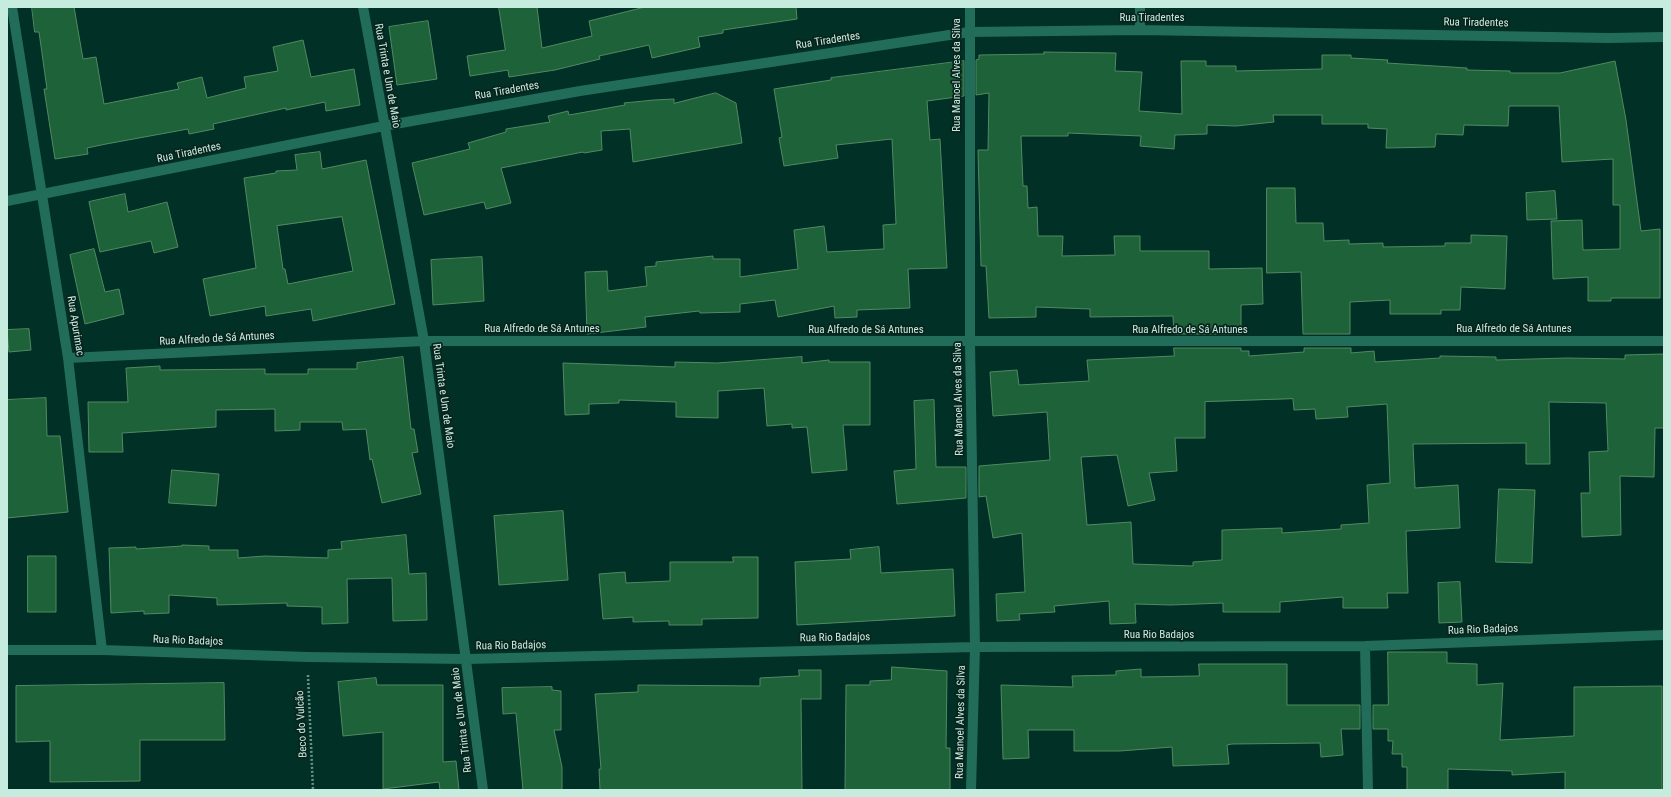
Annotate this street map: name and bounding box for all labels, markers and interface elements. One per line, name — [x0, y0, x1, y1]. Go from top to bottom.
street label: Rua Tiradentes — [1120, 11, 1184, 25]
street label: Rua Tiradentes — [1443, 16, 1509, 30]
street label: Rua Manoel Alves da Silva — [950, 18, 964, 132]
street label: Rua Trinta e Um de Maio — [371, 23, 403, 129]
street label: Rua Tiradentes — [795, 29, 861, 53]
street label: Rua Tiradentes — [474, 79, 540, 103]
street label: Rua Tiradentes — [156, 140, 222, 166]
street label: Rua Apurimac — [64, 295, 86, 357]
street label: Rua Alfredo de Sá Antunes — [484, 322, 600, 336]
street label: Rua Alfredo de Sá Antunes — [1456, 322, 1572, 336]
street label: Rua Alfredo de Sá Antunes — [808, 323, 924, 337]
street label: Rua Alfredo de Sá Antunes — [1132, 323, 1248, 337]
street label: Rua Alfredo de Sá Antunes — [159, 329, 275, 349]
street label: Rua Manoel Alves da Silva — [951, 342, 967, 456]
street label: Rua Trinta e Um de Maio — [429, 343, 457, 449]
street label: Rua Rio Badajos — [1448, 622, 1518, 638]
street label: Rua Rio Badajos — [1124, 628, 1194, 642]
street label: Rua Rio Badajos — [800, 631, 870, 645]
street label: Rua Rio Badajos — [153, 633, 223, 649]
street label: Rua Rio Badajos — [476, 639, 546, 653]
street label: Rua Manoel Alves da Silva — [953, 665, 969, 779]
street label: Rua Trinta e Um de Maio — [449, 667, 475, 773]
street label: Beco do Vulcão — [294, 690, 310, 758]

